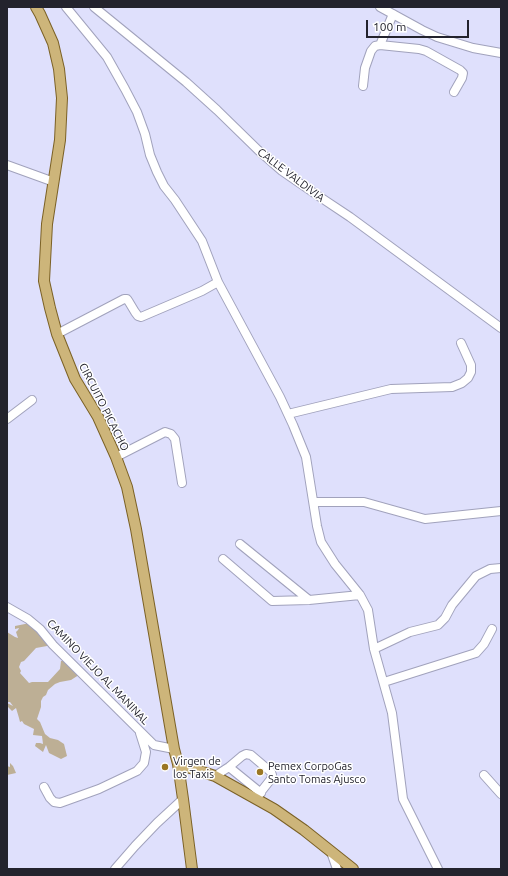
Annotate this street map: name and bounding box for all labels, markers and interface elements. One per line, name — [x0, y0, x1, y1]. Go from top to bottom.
scale bar — [368, 12, 471, 38]
text: 100 m — [373, 20, 406, 33]
street label: CALLE VALDIVIA — [255, 145, 327, 205]
street label: CIRCUITO PICACHO — [76, 361, 132, 453]
street label: CAMINO VIEJO AL MANINAL — [44, 617, 152, 727]
place label: Virgen de los Taxis — [173, 754, 221, 780]
place label: Pemex CorpoGas Santo Tomas Ajusco — [268, 759, 366, 785]
marker: Virgen de los Taxis — [160, 762, 170, 772]
marker: Pemex CorpoGas Santo Tomas Ajusco — [255, 767, 265, 777]

